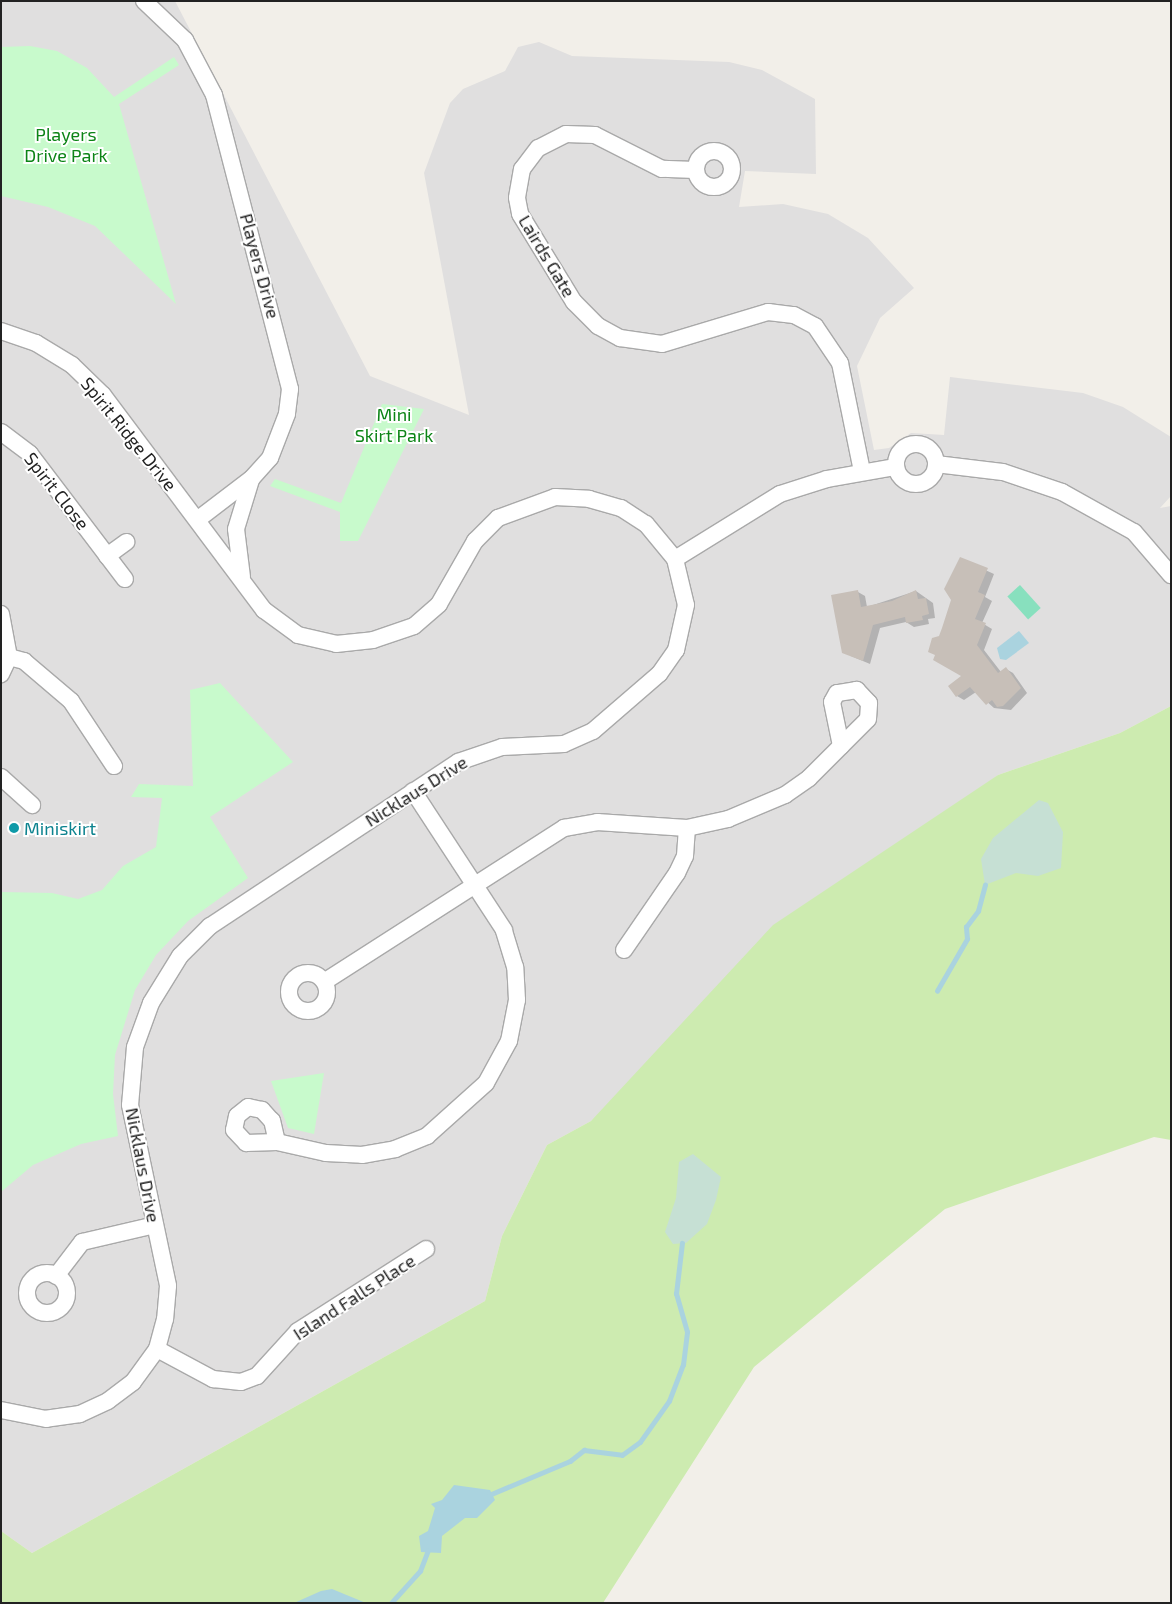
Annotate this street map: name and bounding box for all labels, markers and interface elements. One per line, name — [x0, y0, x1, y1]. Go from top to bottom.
park label: Players Drive Park — [24, 124, 108, 166]
street label: Players Drive — [236, 211, 284, 321]
street label: Lairds Gate — [514, 211, 580, 301]
street label: Spirit Ridge Drive — [77, 373, 181, 495]
park label: Mini Skirt Park — [355, 404, 433, 446]
street label: Spirit Close — [20, 448, 94, 534]
street label: Nicklaus Drive — [361, 751, 471, 831]
place label: Miniskirt — [24, 817, 96, 839]
marker: Miniskirt — [8, 822, 20, 834]
street label: Nicklaus Drive — [121, 1106, 165, 1224]
street label: Island Falls Place — [289, 1250, 419, 1344]

